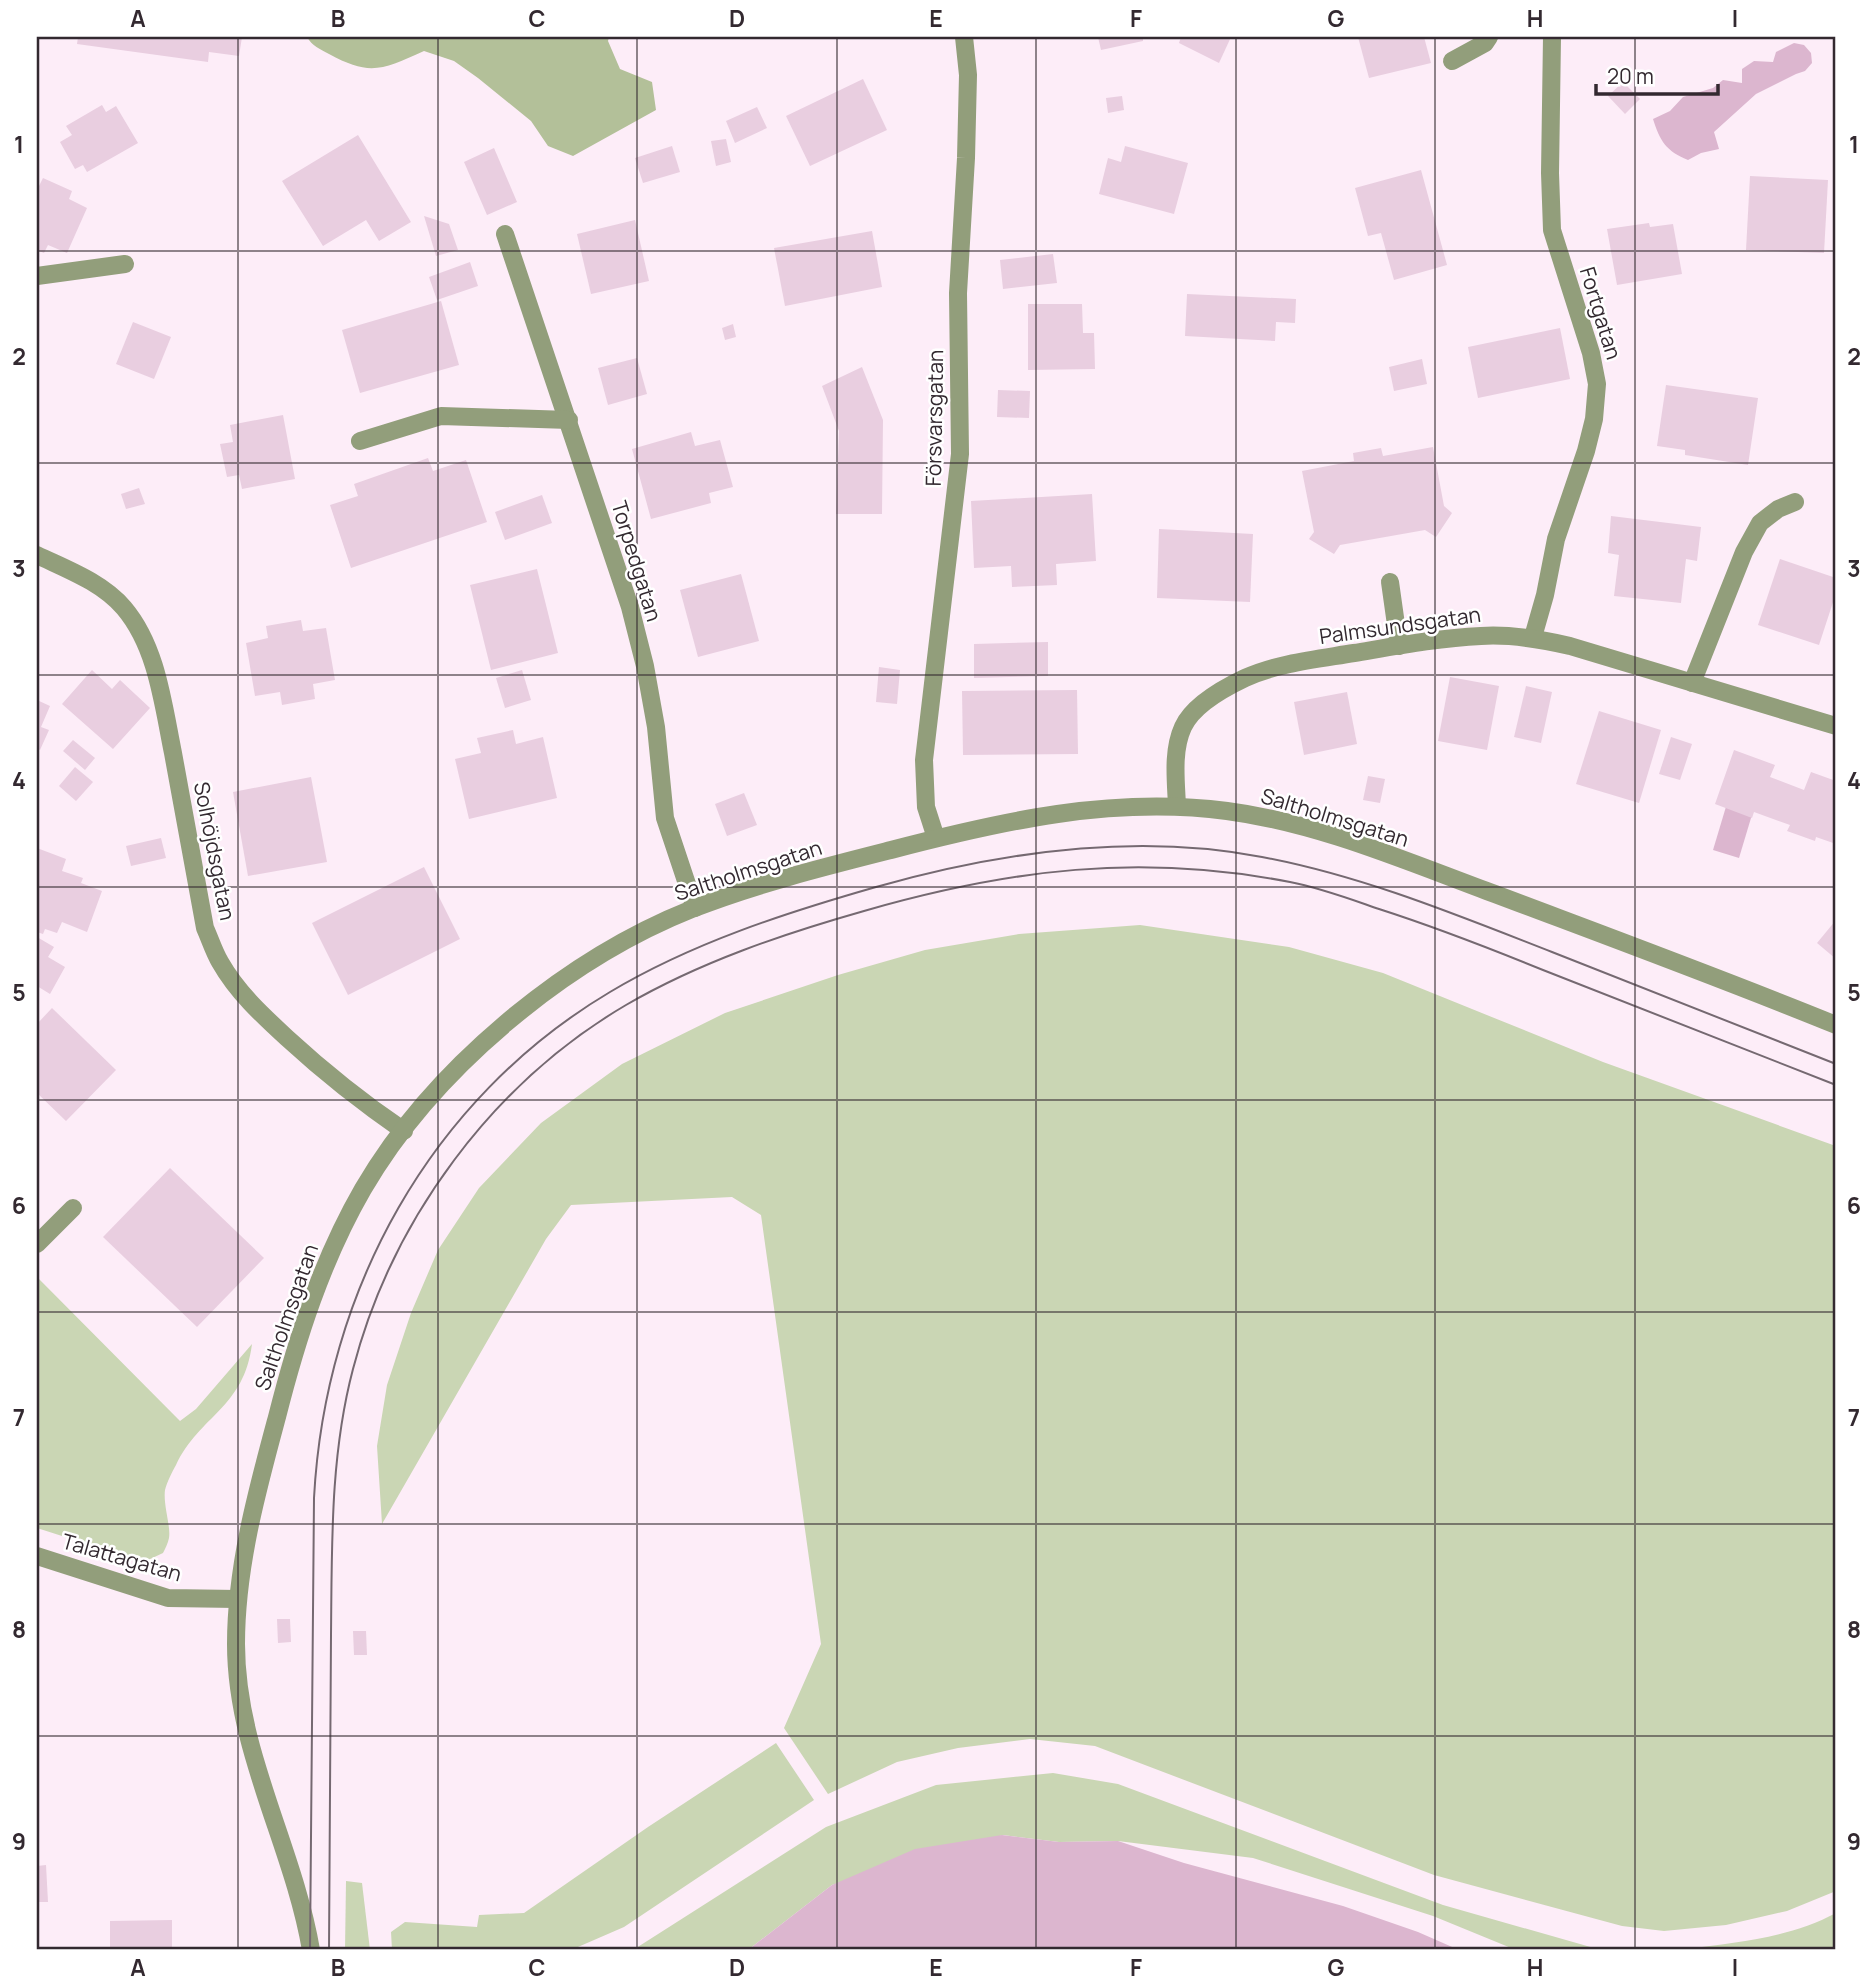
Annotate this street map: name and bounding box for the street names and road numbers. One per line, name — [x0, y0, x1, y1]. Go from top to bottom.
street label: Fortgatan — [1574, 263, 1628, 363]
street label: Försvarsgatan — [919, 349, 949, 487]
street label: Torpedgatan — [605, 497, 669, 625]
street label: Palmsundsgatan — [1318, 600, 1482, 650]
street label: Solhöjdsgatan — [188, 779, 242, 923]
street label: Saltholmsgatan — [1258, 781, 1412, 853]
street label: Saltholmsgatan — [671, 833, 825, 907]
street label: Saltholmsgatan — [248, 1240, 324, 1394]
street label: Talattagatan — [59, 1527, 185, 1587]

